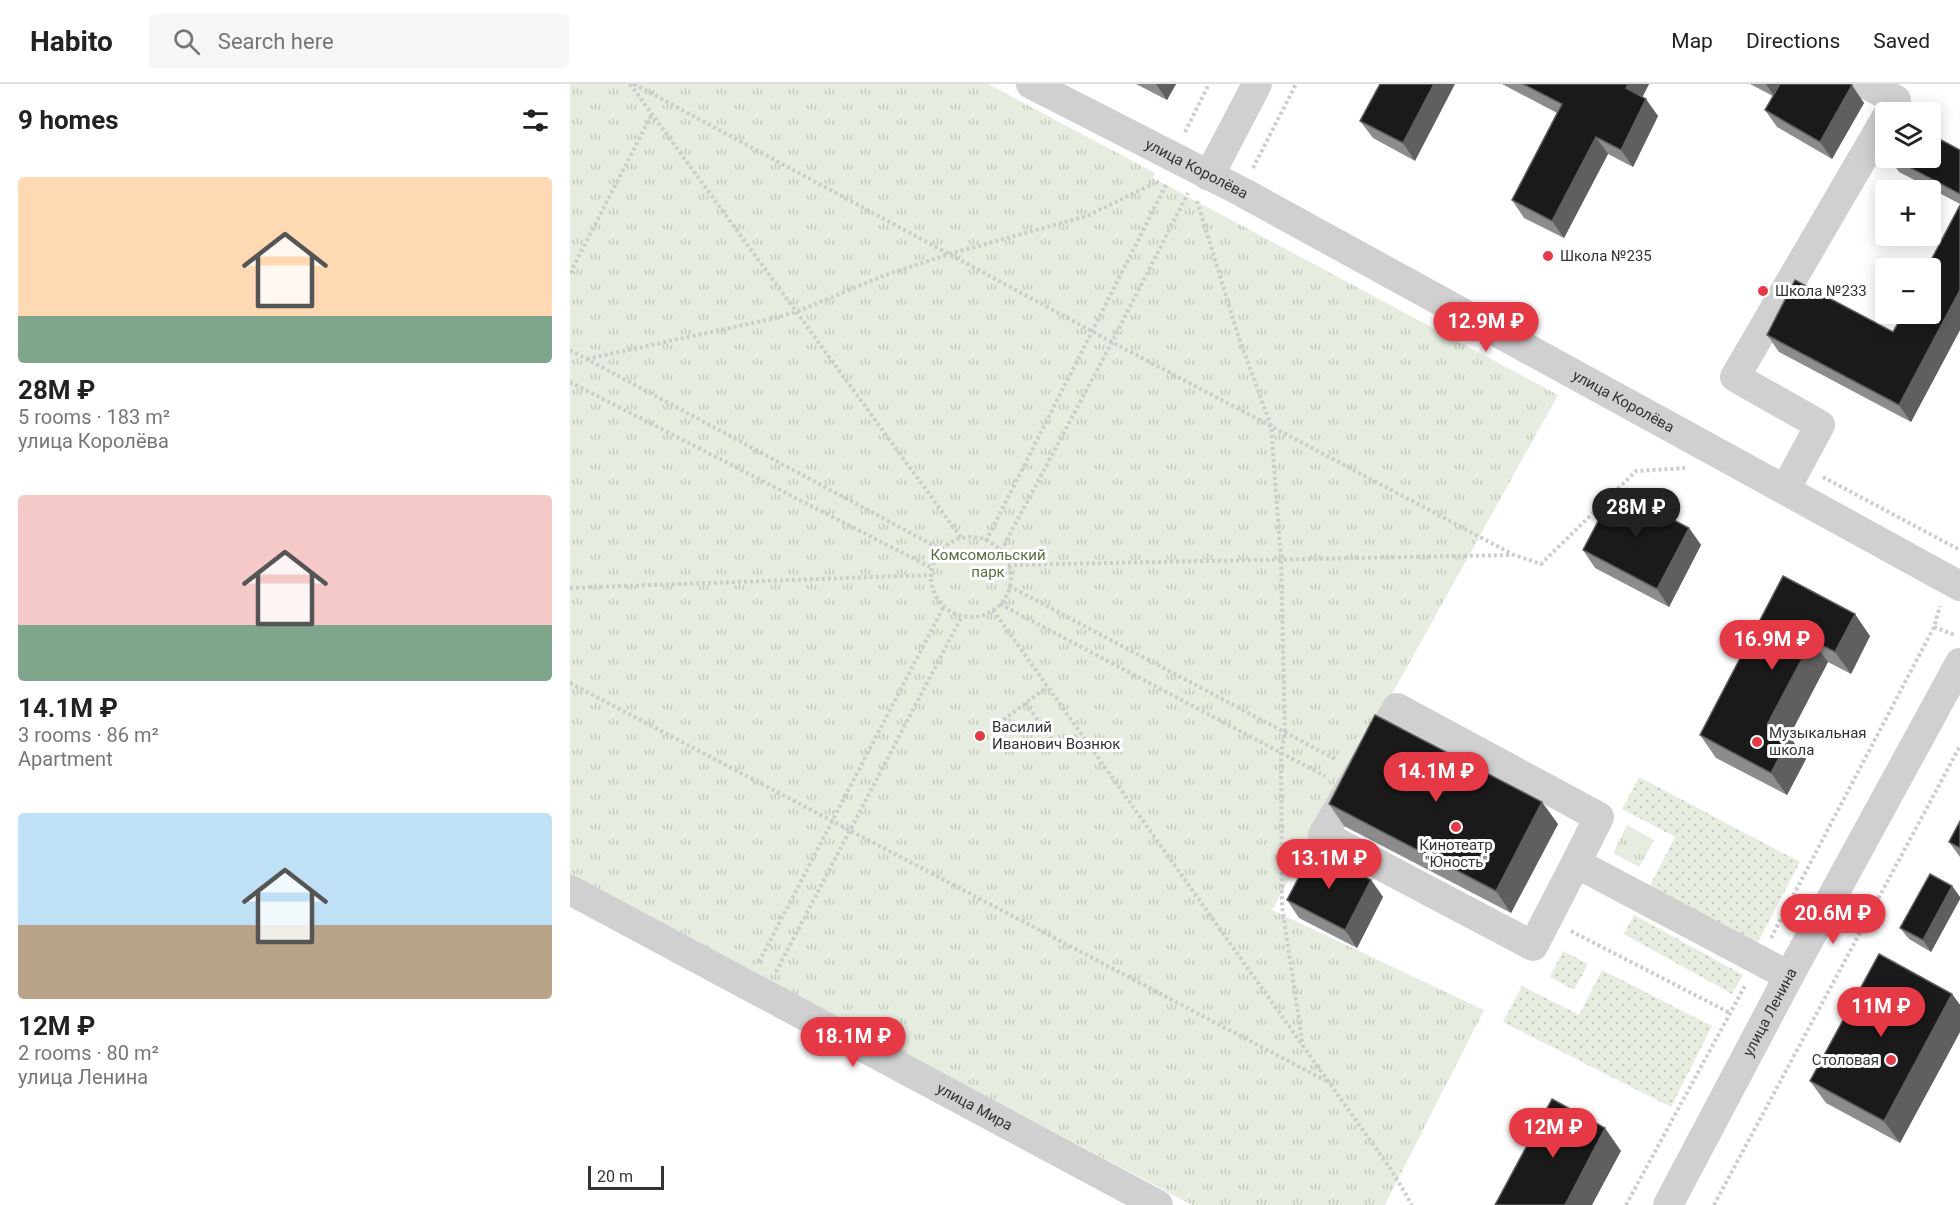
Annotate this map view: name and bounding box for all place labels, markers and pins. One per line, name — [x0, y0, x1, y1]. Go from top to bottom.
place label: Школа №235 — [1560, 247, 1652, 265]
marker: Школа №235 — [1541, 249, 1555, 263]
place label: Школа №233 — [1775, 282, 1867, 300]
marker: Школа №233 — [1756, 284, 1770, 298]
pin: 12.9M ₽ — [1431, 302, 1541, 353]
pin: 28M ₽ — [1594, 488, 1678, 539]
pin: 16.9M ₽ — [1717, 620, 1827, 671]
place label: Василий Иванович Вознюк — [992, 718, 1120, 753]
place label: Музыкальная школа — [1769, 724, 1867, 759]
marker: Василий Иванович Вознюк — [973, 729, 987, 743]
marker: Музыкальная школа — [1750, 735, 1764, 749]
pin: 14.1M ₽ — [1381, 752, 1491, 803]
marker: Кинотеатр "Юность" — [1449, 820, 1463, 834]
place label: Кинотеатр "Юность" — [1419, 836, 1493, 871]
pin: 13.1M ₽ — [1274, 839, 1384, 890]
pin: 20.6M ₽ — [1778, 894, 1888, 945]
pin: 11M ₽ — [1839, 987, 1923, 1038]
pin: 18.1M ₽ — [798, 1017, 908, 1068]
place label: Столовая — [1812, 1051, 1879, 1069]
marker: Столовая — [1884, 1053, 1898, 1067]
pin: 12M ₽ — [1511, 1108, 1595, 1159]

